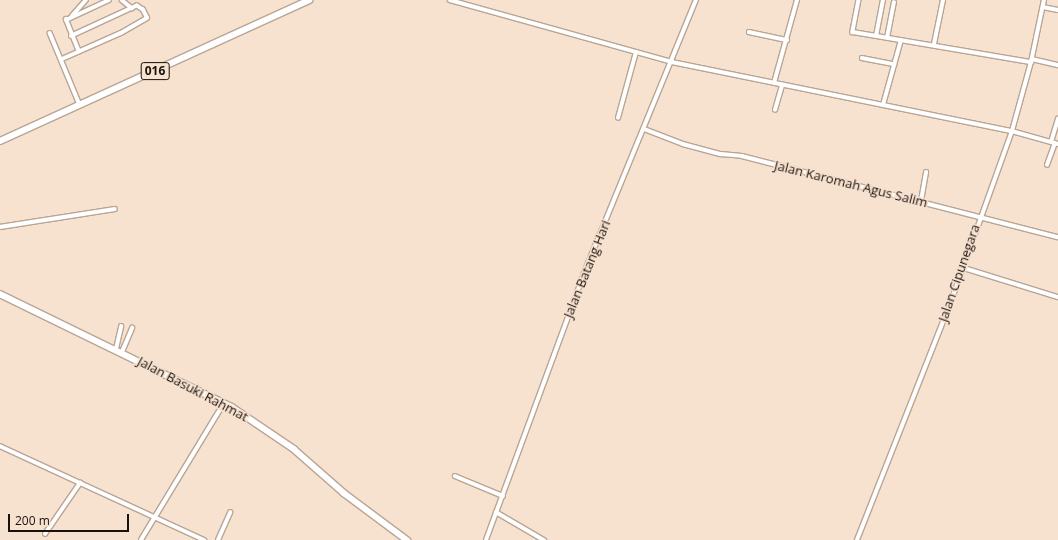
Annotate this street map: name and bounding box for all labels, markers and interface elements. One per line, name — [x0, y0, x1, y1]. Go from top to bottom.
road number: 016 — [140, 61, 170, 81]
street label: Jalan Karomah Agus Salim — [773, 157, 929, 211]
street label: Jalan Batang Hari — [560, 218, 614, 320]
street label: Jalan Cipunegara — [935, 222, 983, 324]
street label: Jalan Basuki Rahmat — [135, 353, 251, 425]
scale bar — [10, 506, 131, 532]
text: 200 m — [15, 512, 50, 529]

